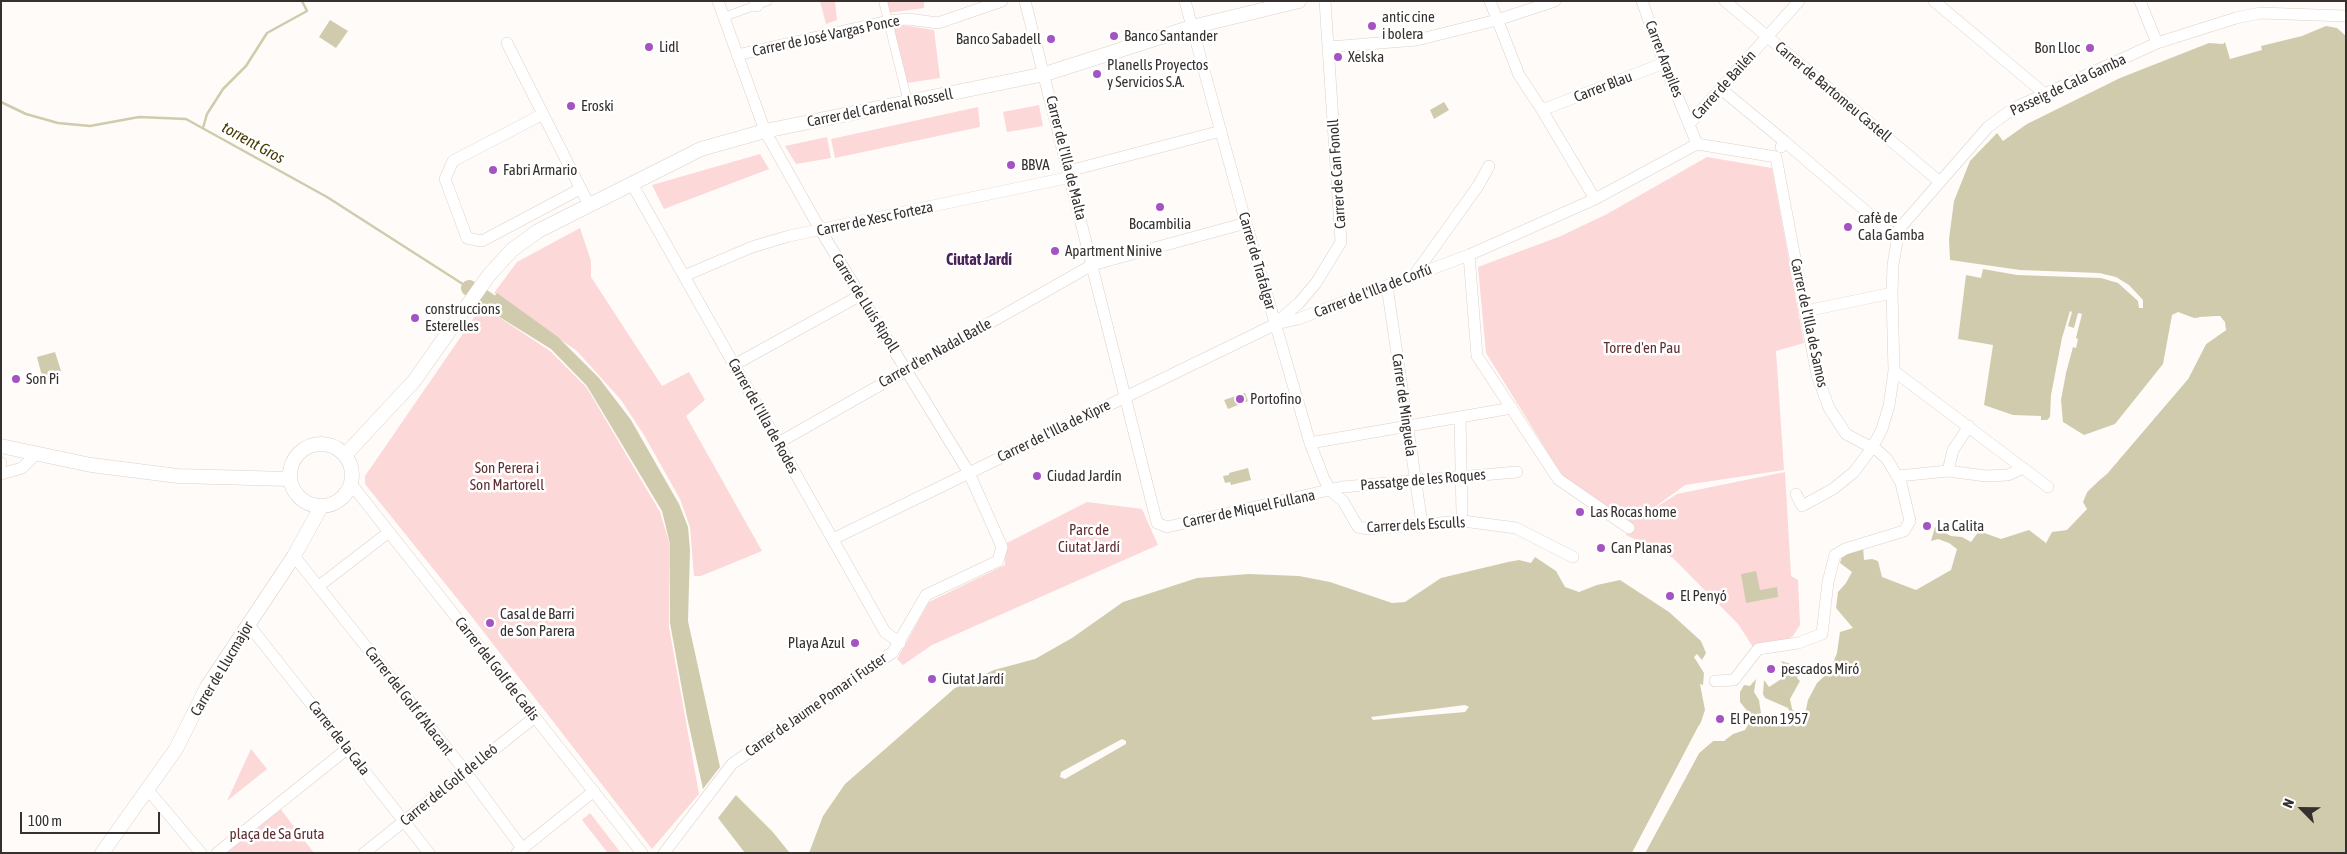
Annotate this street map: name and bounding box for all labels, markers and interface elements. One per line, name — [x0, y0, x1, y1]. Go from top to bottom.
place label: antic cine i bolera — [1382, 8, 1435, 43]
street label: Carrer de José Vargas Ponce — [751, 12, 901, 60]
street label: Carrer Arapiles — [1641, 18, 1687, 100]
marker: antic cine i bolera — [1366, 20, 1378, 32]
place label: Banco Santander — [1124, 27, 1217, 45]
place label: Banco Sabadell — [956, 30, 1041, 48]
marker: Banco Santander — [1108, 30, 1120, 42]
marker: Banco Sabadell — [1045, 33, 1057, 45]
place label: Lidl — [659, 38, 679, 56]
street label: Carrer de Bartomeu Castell — [1771, 38, 1895, 146]
place label: Bon Lloc — [2034, 39, 2080, 57]
marker: Lidl — [643, 41, 655, 53]
marker: Bon Lloc — [2084, 42, 2096, 54]
street label: Carrer de Bailén — [1688, 47, 1760, 123]
place label: Xelska — [1348, 48, 1384, 66]
street label: Passeig de Cala Gamba — [2007, 50, 2129, 120]
marker: Xelska — [1332, 51, 1344, 63]
place label: Planells Proyectos y Servicios S.A. — [1107, 56, 1208, 91]
marker: Planells Proyectos y Servicios S.A. — [1091, 68, 1103, 80]
street label: Carrer Blau — [1571, 68, 1635, 106]
street label: Carrer del Cardenal Rossell — [806, 85, 954, 131]
street label: Carrer de l'Illa de Malta — [1042, 94, 1090, 222]
place label: Eroski — [581, 97, 614, 115]
marker: Eroski — [565, 100, 577, 112]
water label: torrent Gros — [218, 118, 288, 168]
street label: Carrer de Can Fonoll — [1324, 119, 1350, 229]
place label: BBVA — [1021, 156, 1050, 174]
marker: BBVA — [1005, 159, 1017, 171]
place label: Fabri Armario — [503, 161, 577, 179]
marker: Fabri Armario — [487, 164, 499, 176]
street label: Carrer de Xesc Forteza — [815, 198, 935, 240]
marker: Bocambilia — [1154, 201, 1166, 213]
place label: cafè de Cala Gamba — [1858, 209, 1925, 244]
street label: Carrer de Trafalgar — [1234, 210, 1280, 312]
place label: Bocambilia — [1129, 215, 1191, 233]
marker: cafè de Cala Gamba — [1842, 221, 1854, 233]
place label: Apartment Ninive — [1065, 242, 1162, 260]
marker: Apartment Ninive — [1049, 245, 1061, 257]
street label: Carrer de Lluís Ripoll — [828, 250, 902, 356]
district label: Ciutat Jardí — [946, 250, 1012, 270]
street label: Carrer de l'Illa de Samos — [1787, 257, 1831, 389]
street label: Carrer de l'Illa de Corfú — [1312, 260, 1434, 322]
place label: construccions Esterelles — [425, 300, 500, 335]
marker: construccions Esterelles — [409, 312, 421, 324]
street label: Carrer d'en Nadal Batle — [876, 315, 994, 391]
park label: Torre d'en Pau — [1604, 339, 1680, 357]
street label: Carrer de Minguela — [1388, 352, 1420, 458]
street label: Carrer de l'Illa de Rodes — [724, 355, 802, 477]
place label: Son Pi — [26, 370, 59, 388]
marker: Son Pi — [10, 373, 22, 385]
place label: Portofino — [1250, 390, 1302, 408]
marker: Portofino — [1234, 393, 1246, 405]
street label: Carrer de l'Illa de Xipre — [995, 396, 1113, 466]
park label: Son Perera i Son Martorell — [470, 459, 544, 494]
street label: Passatge de les Roques — [1360, 466, 1486, 494]
place label: Ciudad Jardín — [1047, 467, 1122, 485]
marker: Ciudad Jardín — [1031, 470, 1043, 482]
street label: Carrer de Miquel Fullana — [1181, 486, 1317, 532]
place label: Las Rocas home — [1590, 503, 1676, 521]
marker: Las Rocas home — [1574, 506, 1586, 518]
street label: Carrer dels Esculls — [1366, 513, 1466, 537]
place label: La Calita — [1937, 517, 1984, 535]
marker: La Calita — [1921, 520, 1933, 532]
park label: Parc de Ciutat Jardí — [1058, 521, 1120, 556]
place label: Can Planas — [1611, 539, 1672, 557]
marker: Can Planas — [1595, 542, 1607, 554]
place label: El Penyó — [1680, 587, 1727, 605]
marker: El Penyó — [1664, 590, 1676, 602]
place label: Casal de Barri de Son Parera — [500, 605, 575, 640]
street label: Carrer del Golf de Cadis — [451, 614, 543, 724]
marker: Casal de Barri de Son Parera — [484, 617, 496, 629]
street label: Carrer de Llucmajor — [187, 618, 257, 720]
place label: Playa Azul — [788, 634, 845, 652]
marker: Playa Azul — [849, 637, 861, 649]
street label: Carrer del Golf d'Alacant — [361, 643, 457, 759]
street label: Carrer de Jaume Pomar i Fuster — [742, 649, 890, 761]
place label: pescados Miró — [1781, 660, 1859, 678]
marker: pescados Miró — [1765, 663, 1777, 675]
place label: Ciutat Jardí — [942, 670, 1004, 688]
marker: Ciutat Jardí — [926, 673, 938, 685]
street label: Carrer de la Cala — [304, 697, 374, 779]
place label: El Penon 1957 — [1730, 710, 1808, 728]
marker: El Penon 1957 — [1714, 713, 1726, 725]
street label: Carrer del Golf de Lleó — [397, 740, 501, 830]
north arrow — [2277, 784, 2327, 834]
text: N — [2279, 796, 2297, 810]
scale bar — [22, 802, 162, 834]
text: 100 m — [28, 812, 62, 829]
park label: plaça de Sa Gruta — [230, 825, 324, 843]

